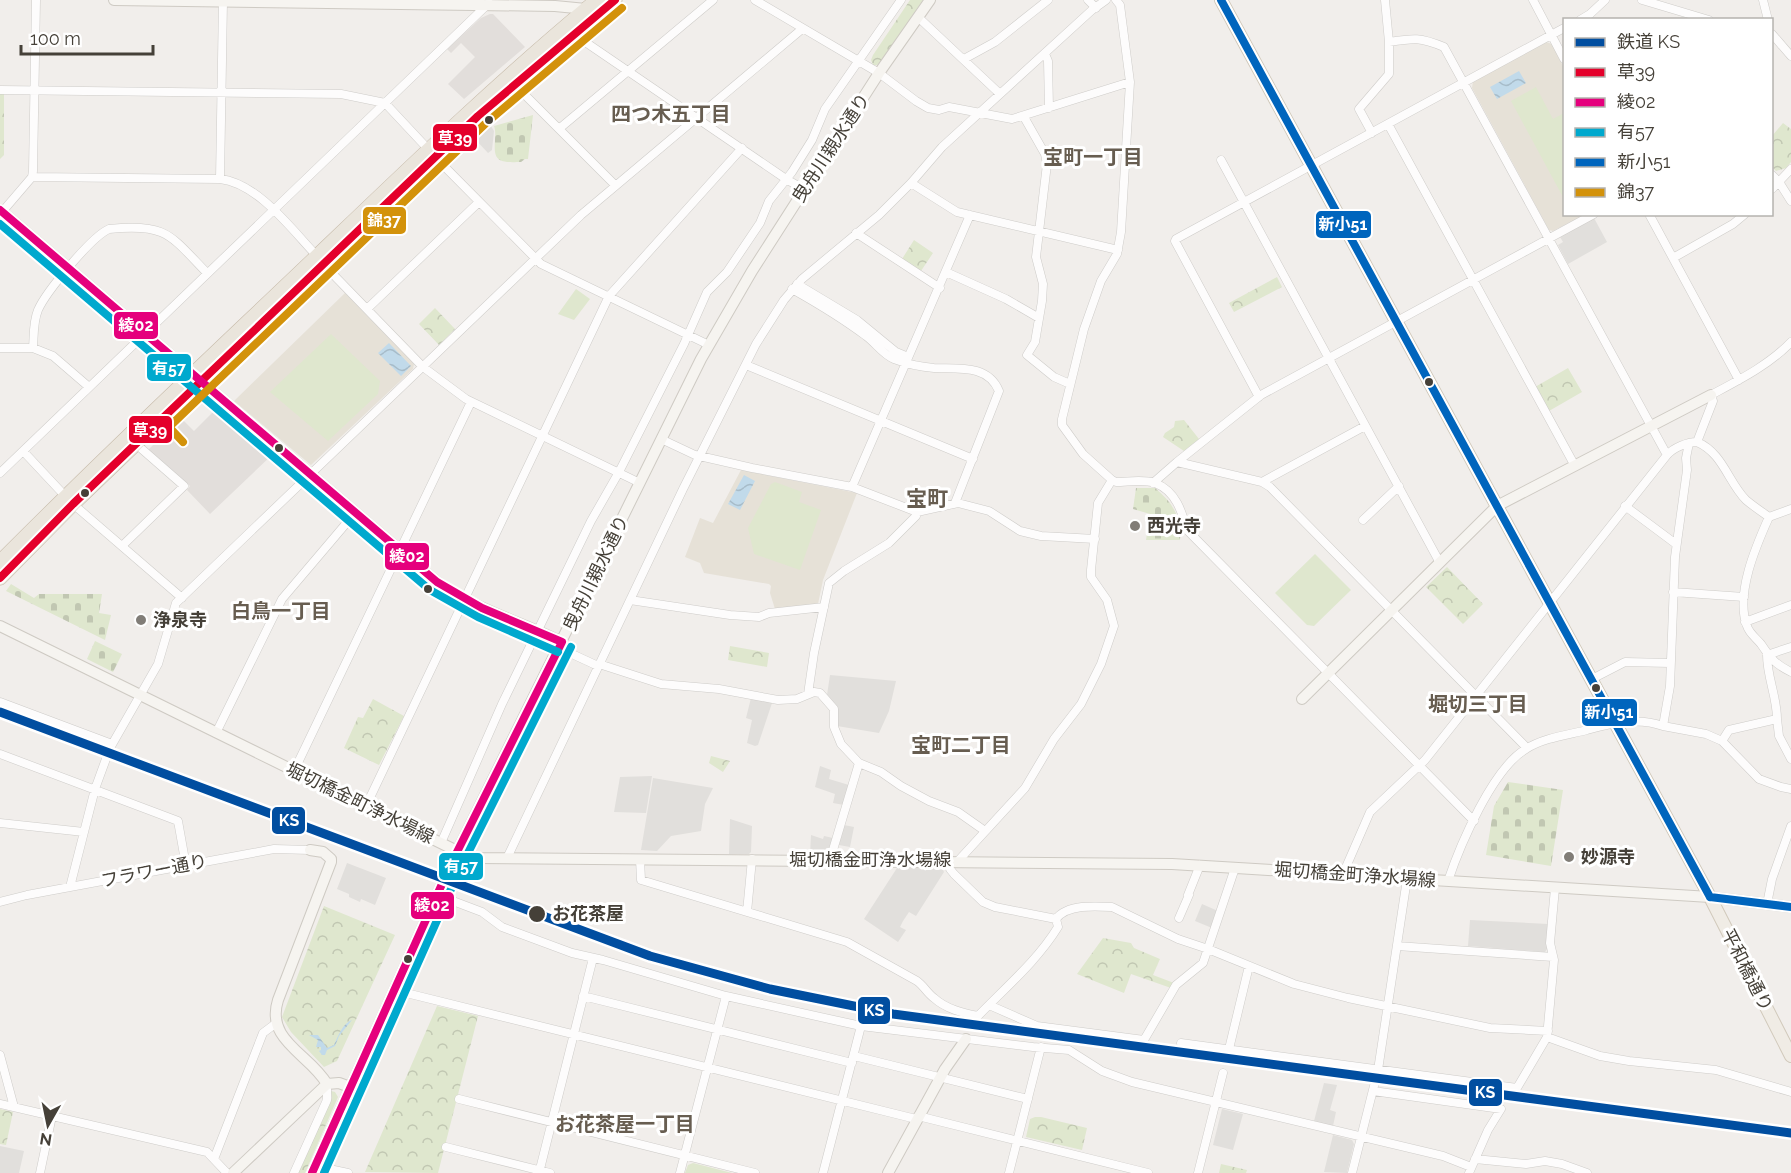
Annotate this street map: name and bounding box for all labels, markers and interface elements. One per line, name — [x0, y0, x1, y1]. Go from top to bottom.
scale bar — [21, 18, 153, 56]
legend — [1563, 18, 1773, 216]
text: 100 m — [30, 28, 81, 49]
text: 鉄道 KS — [1617, 31, 1680, 52]
text: 草39 — [1617, 61, 1655, 82]
street label: 曳舟川親水通り — [787, 89, 874, 206]
text: 綾02 — [1617, 91, 1655, 112]
district label: 四つ木五丁目 — [611, 102, 731, 126]
unlabelled marker — [483, 114, 495, 126]
text: 有57 — [1617, 121, 1655, 142]
line badge: 草39 — [432, 123, 478, 152]
text: 草39 — [438, 129, 472, 148]
district label: 宝町一丁目 — [1043, 145, 1143, 169]
text: 新小51 — [1617, 151, 1671, 172]
text: 錦37 — [1617, 181, 1655, 202]
line badge: 錦37 — [362, 206, 407, 235]
line badge: 新小51 — [1315, 210, 1372, 239]
text: 錦37 — [367, 211, 401, 230]
text: 新小51 — [1319, 215, 1367, 234]
line badge: 綾02 — [113, 311, 159, 340]
text: 綾02 — [119, 316, 153, 335]
line badge: 有57 — [146, 353, 192, 382]
text: 有57 — [152, 359, 186, 378]
unlabelled marker — [1423, 376, 1435, 388]
line badge: 草39 — [128, 415, 173, 444]
text: 草39 — [133, 421, 167, 440]
unlabelled marker — [273, 442, 285, 454]
district label: 宝町 — [906, 486, 948, 511]
unlabelled marker — [79, 487, 91, 499]
street label: 曳舟川親水通り — [558, 512, 633, 634]
place label: 西光寺 — [1147, 515, 1201, 536]
marker: 西光寺 — [1128, 519, 1142, 533]
line badge: 綾02 — [384, 542, 430, 571]
text: 綾02 — [390, 547, 424, 566]
unlabelled marker — [422, 583, 434, 595]
district label: 白鳥一丁目 — [231, 599, 331, 623]
place label: 浄泉寺 — [153, 609, 207, 630]
marker: 浄泉寺 — [134, 613, 148, 627]
unlabelled marker — [1590, 682, 1602, 694]
district label: 堀切三丁目 — [1428, 692, 1528, 716]
line badge: 新小51 — [1581, 698, 1638, 727]
text: 新小51 — [1585, 703, 1633, 722]
district label: 宝町二丁目 — [911, 733, 1011, 757]
street label: 堀切橋金町浄水場線 — [283, 758, 438, 847]
line badge: KS — [271, 806, 306, 835]
text: KS — [279, 811, 299, 830]
place label: 妙源寺 — [1581, 846, 1635, 867]
street label: 堀切橋金町浄水場線 — [789, 849, 951, 870]
street label: フラワー通り — [99, 850, 209, 891]
marker: 妙源寺 — [1562, 850, 1576, 864]
line badge: 有57 — [438, 852, 484, 881]
text: 有57 — [444, 857, 478, 876]
street label: 堀切橋金町浄水場線 — [1273, 858, 1437, 891]
line badge: 綾02 — [410, 891, 455, 920]
text: 綾02 — [415, 896, 449, 915]
place label: お花茶屋 — [552, 903, 624, 924]
marker: お花茶屋 — [527, 904, 547, 924]
street label: 平和橋通り — [1718, 925, 1777, 1015]
unlabelled marker — [402, 953, 414, 965]
line badge: KS — [857, 996, 891, 1025]
text: KS — [864, 1001, 884, 1020]
line badge: KS — [1468, 1078, 1503, 1107]
text: KS — [1475, 1083, 1495, 1102]
north arrow — [18, 1095, 78, 1155]
district label: お花茶屋一丁目 — [555, 1112, 695, 1136]
text: N — [38, 1129, 53, 1150]

